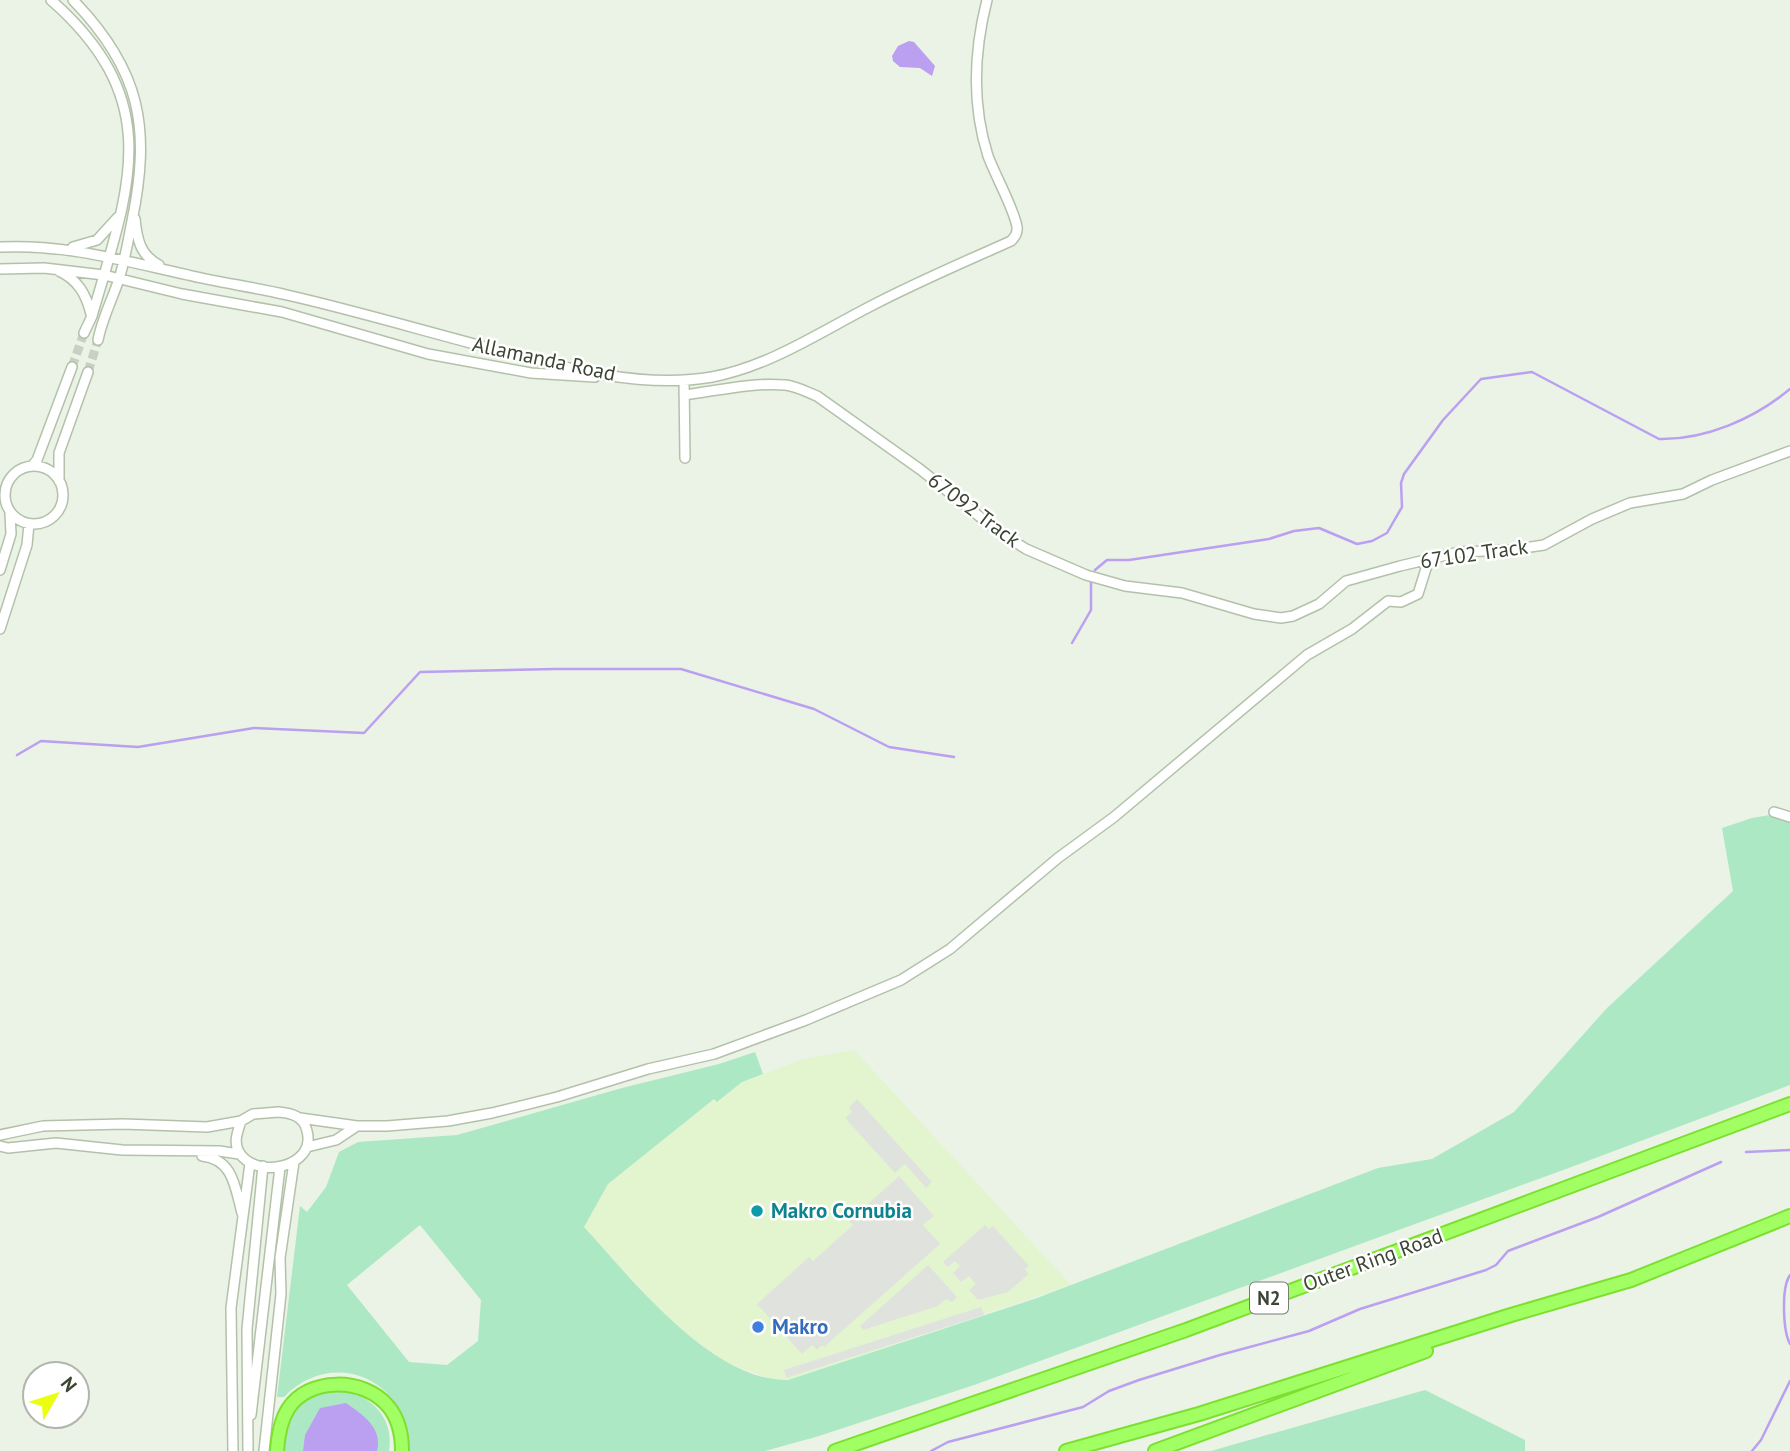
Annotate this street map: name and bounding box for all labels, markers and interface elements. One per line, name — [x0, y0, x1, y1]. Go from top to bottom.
street label: Allamanda Road — [470, 330, 618, 387]
street label: 67092 Track — [923, 466, 1026, 553]
street label: 67102 Track — [1418, 533, 1530, 574]
place label: Makro Cornubia — [771, 1197, 912, 1224]
marker: Makro Cornubia — [749, 1203, 765, 1219]
street label: Outer Ring Road — [1299, 1222, 1446, 1297]
road number: N2 — [1250, 1282, 1288, 1314]
place label: Makro — [772, 1313, 828, 1340]
marker: Makro — [750, 1319, 766, 1335]
north arrow — [21, 1360, 91, 1430]
text: N — [56, 1372, 82, 1397]

